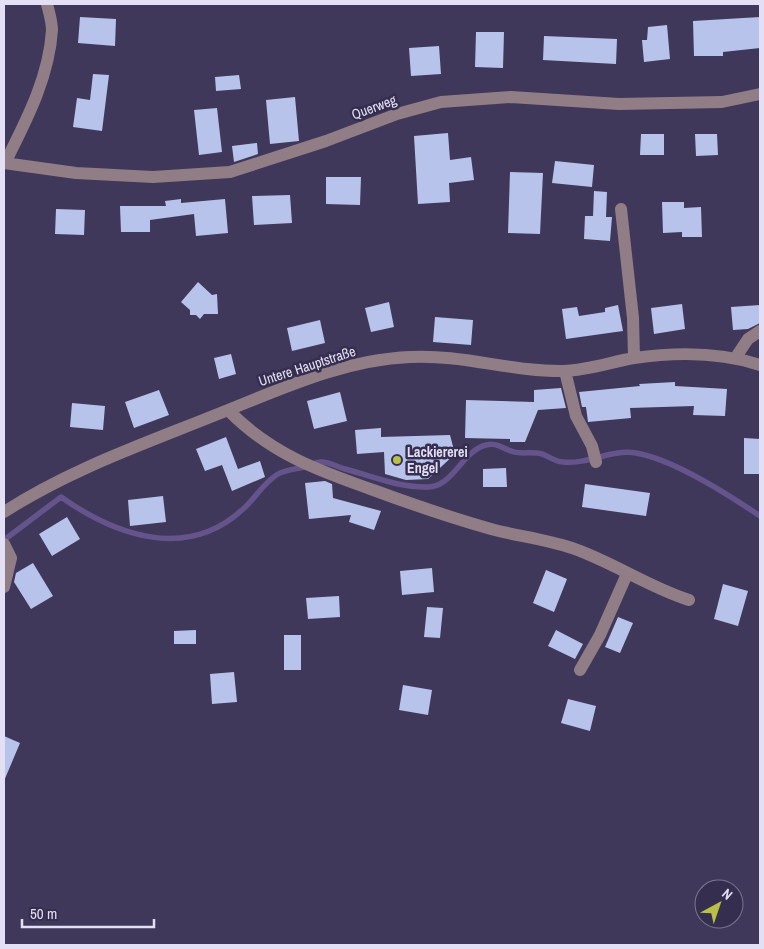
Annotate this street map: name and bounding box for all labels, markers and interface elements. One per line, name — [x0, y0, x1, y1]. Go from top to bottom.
street label: Querweg — [349, 90, 400, 123]
street label: Untere Hauptstraße — [256, 342, 358, 390]
place label: Lackiererei Engel — [407, 443, 468, 477]
marker: Lackiererei Engel — [391, 454, 403, 466]
north arrow — [694, 879, 744, 929]
text: N — [718, 884, 736, 904]
scale bar — [22, 896, 155, 928]
text: 50 m — [30, 903, 57, 924]

